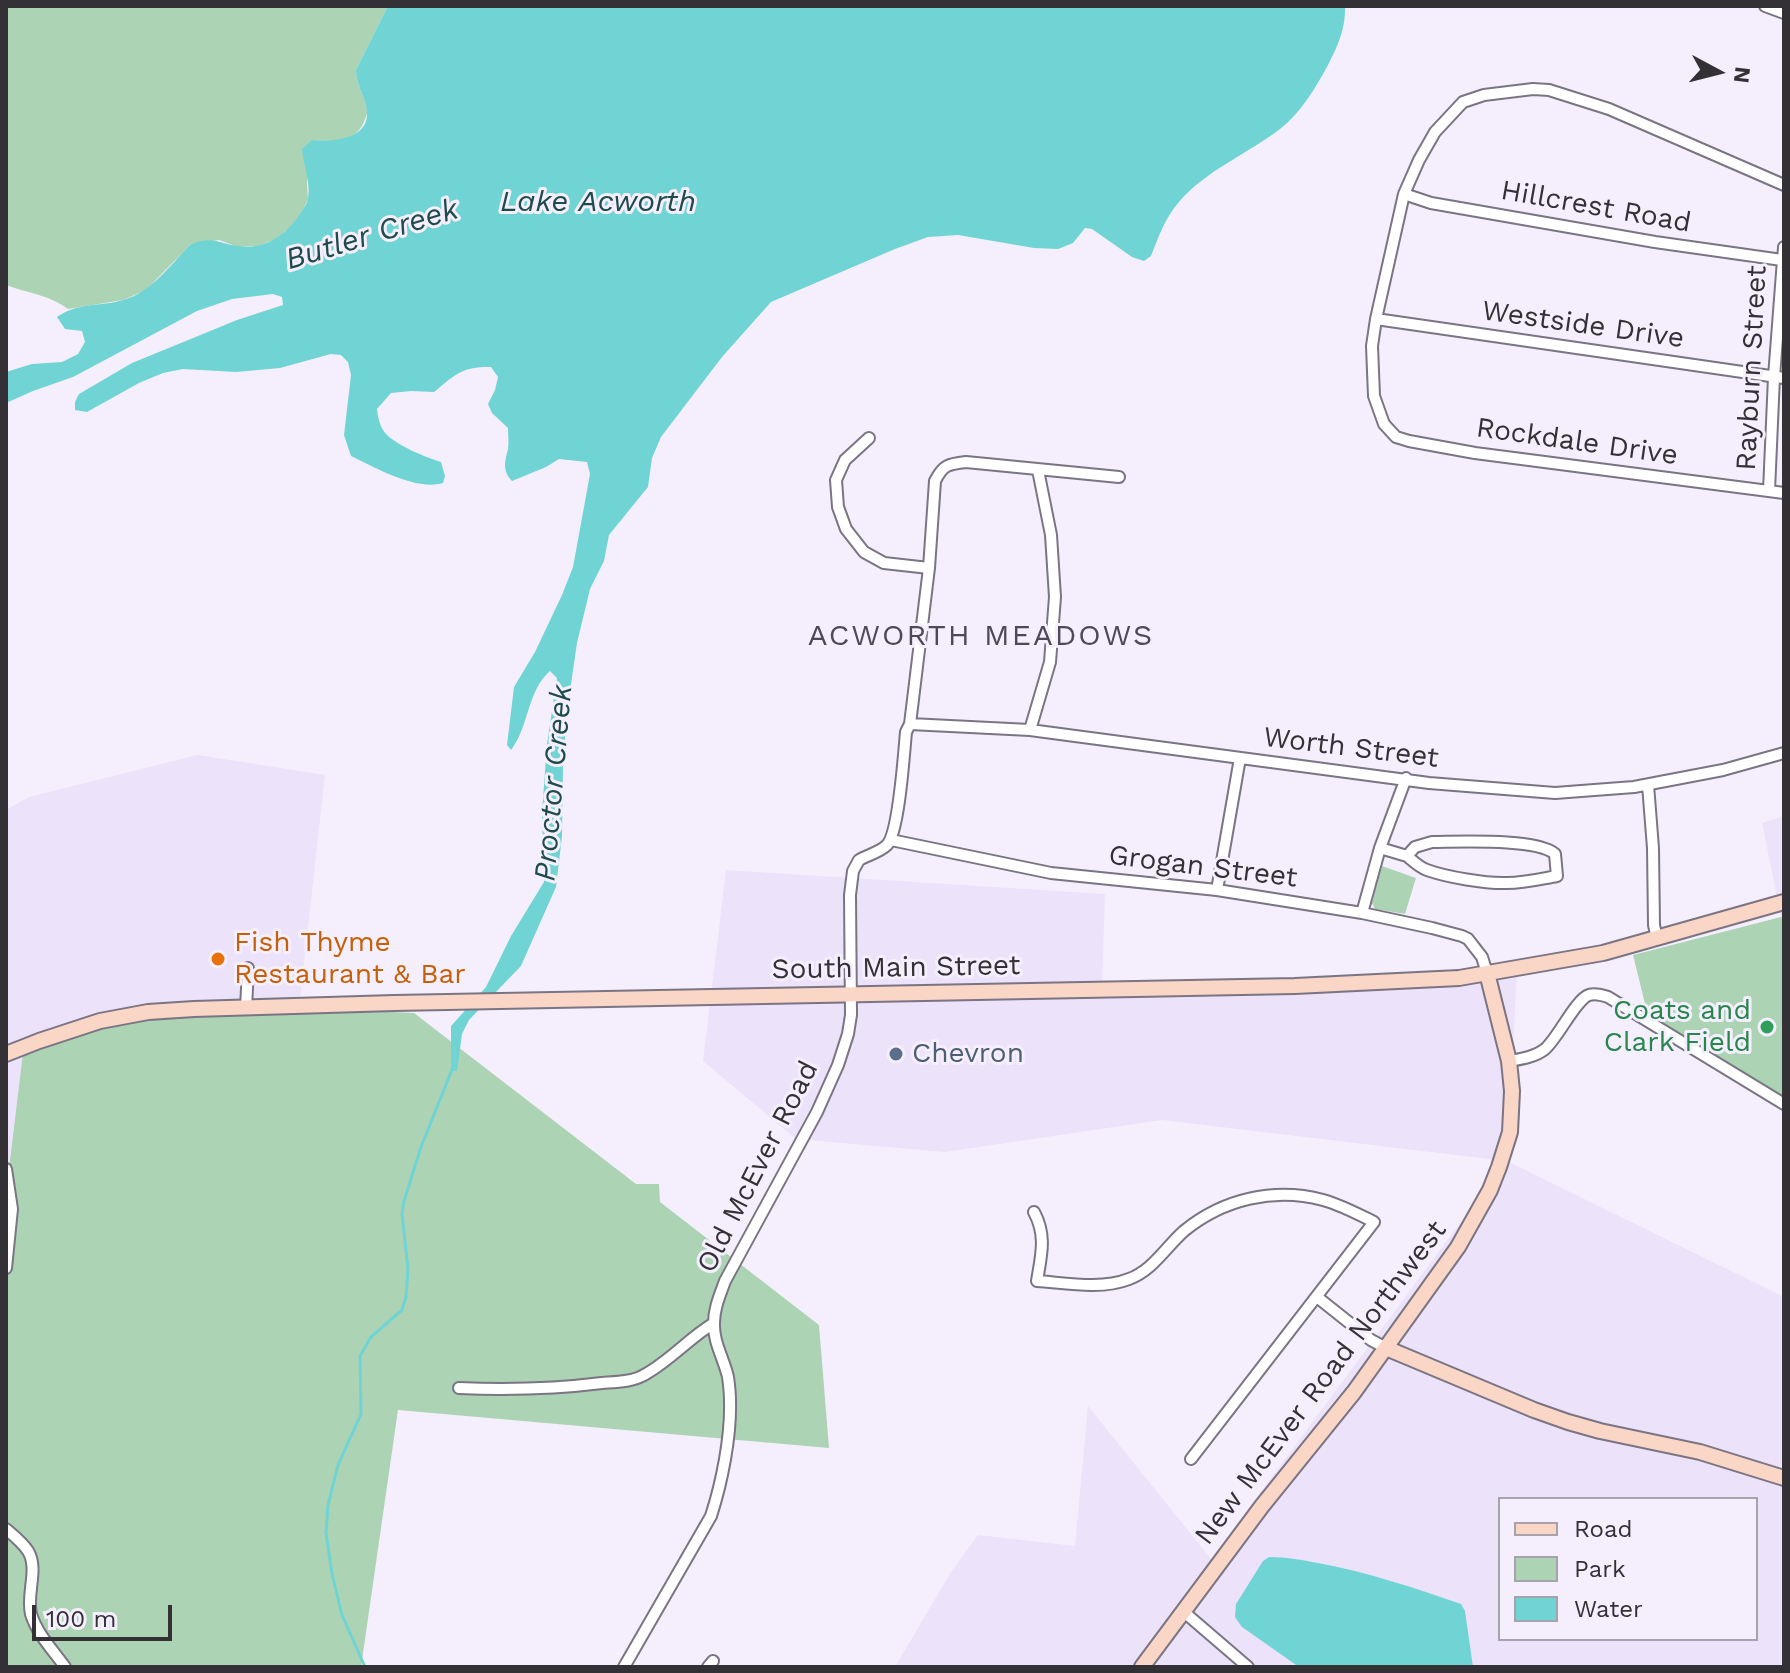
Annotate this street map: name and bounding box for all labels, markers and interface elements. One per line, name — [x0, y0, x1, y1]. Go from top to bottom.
north arrow — [1678, 32, 1758, 112]
text: N — [1729, 65, 1756, 85]
street label: Hillcrest Road — [1498, 174, 1694, 240]
water label: Lake Acworth — [500, 184, 696, 220]
water label: Butler Creek — [281, 192, 463, 278]
street label: Rayburn Street — [1730, 265, 1774, 471]
street label: Westside Drive — [1480, 294, 1686, 356]
street label: Rockdale Drive — [1474, 411, 1680, 473]
district label: ACWORTH MEADOWS — [808, 618, 1154, 654]
water label: Proctor Creek — [527, 683, 581, 883]
street label: Worth Street — [1261, 721, 1441, 775]
street label: Grogan Street — [1107, 839, 1299, 895]
place label: Fish Thyme Restaurant & Bar — [234, 926, 466, 992]
street label: South Main Street — [771, 949, 1021, 987]
marker: Fish Thyme Restaurant & Bar — [209, 950, 227, 968]
place label: Coats and Clark Field — [1604, 994, 1751, 1060]
marker: Coats and Clark Field — [1758, 1018, 1776, 1036]
place label: Chevron — [912, 1037, 1024, 1071]
marker: Chevron — [887, 1045, 905, 1063]
street label: Old McEver Road — [690, 1056, 826, 1278]
street label: New McEver Road Northwest — [1188, 1214, 1454, 1552]
legend — [1498, 1497, 1758, 1641]
text: Road — [1574, 1515, 1633, 1543]
text: Park — [1574, 1555, 1626, 1583]
scale bar — [36, 1589, 176, 1639]
text: Water — [1574, 1595, 1643, 1623]
text: 100 m — [46, 1605, 116, 1633]

